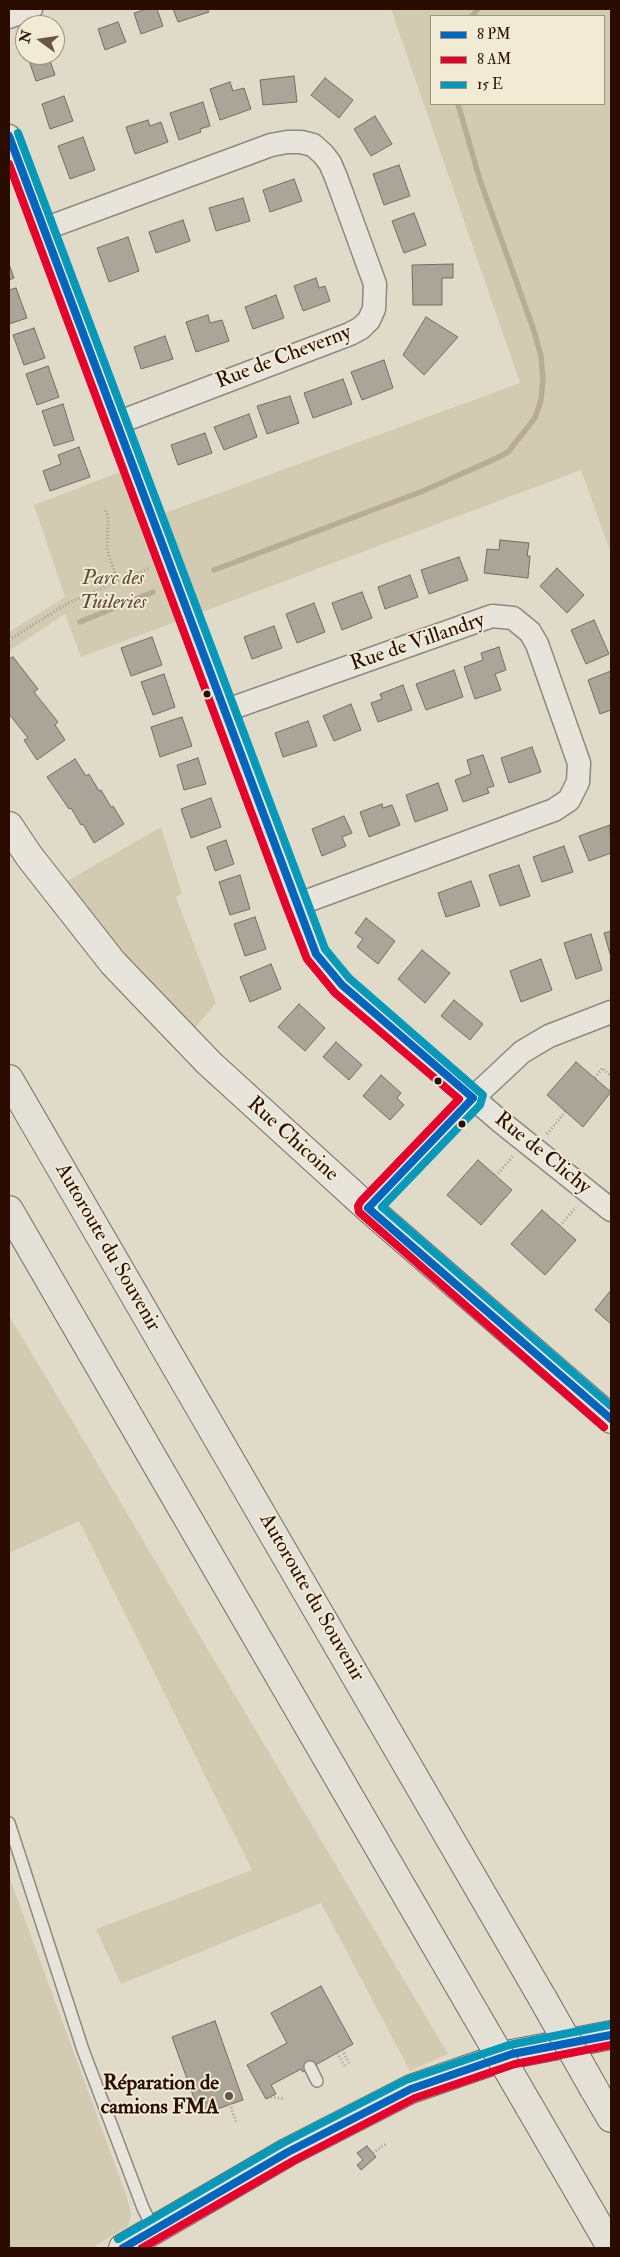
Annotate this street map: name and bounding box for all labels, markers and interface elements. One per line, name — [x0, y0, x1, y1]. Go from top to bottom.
north arrow — [15, 15, 65, 65]
legend — [430, 15, 605, 105]
text: 8 PM — [477, 25, 510, 44]
text: N — [16, 28, 36, 45]
text: 8 AM — [477, 50, 511, 69]
text: 15 E — [477, 75, 503, 94]
street label: Rue de Cheverny — [213, 321, 355, 395]
park label: Parc des Tuileries — [80, 566, 146, 616]
street label: Rue de Villandry — [348, 608, 488, 678]
unlabelled marker — [202, 689, 212, 699]
unlabelled marker — [433, 1076, 443, 1086]
street label: Rue Chicoine — [241, 1092, 343, 1188]
street label: Rue de Clichy — [489, 1107, 595, 1201]
unlabelled marker — [457, 1119, 467, 1129]
street label: Autoroute du Souvenir — [49, 1160, 165, 1336]
street label: Autoroute du Souvenir — [253, 1510, 369, 1686]
place label: Réparation de camions FMA — [101, 2071, 219, 2121]
marker: Réparation de camions FMA — [223, 2090, 235, 2102]

